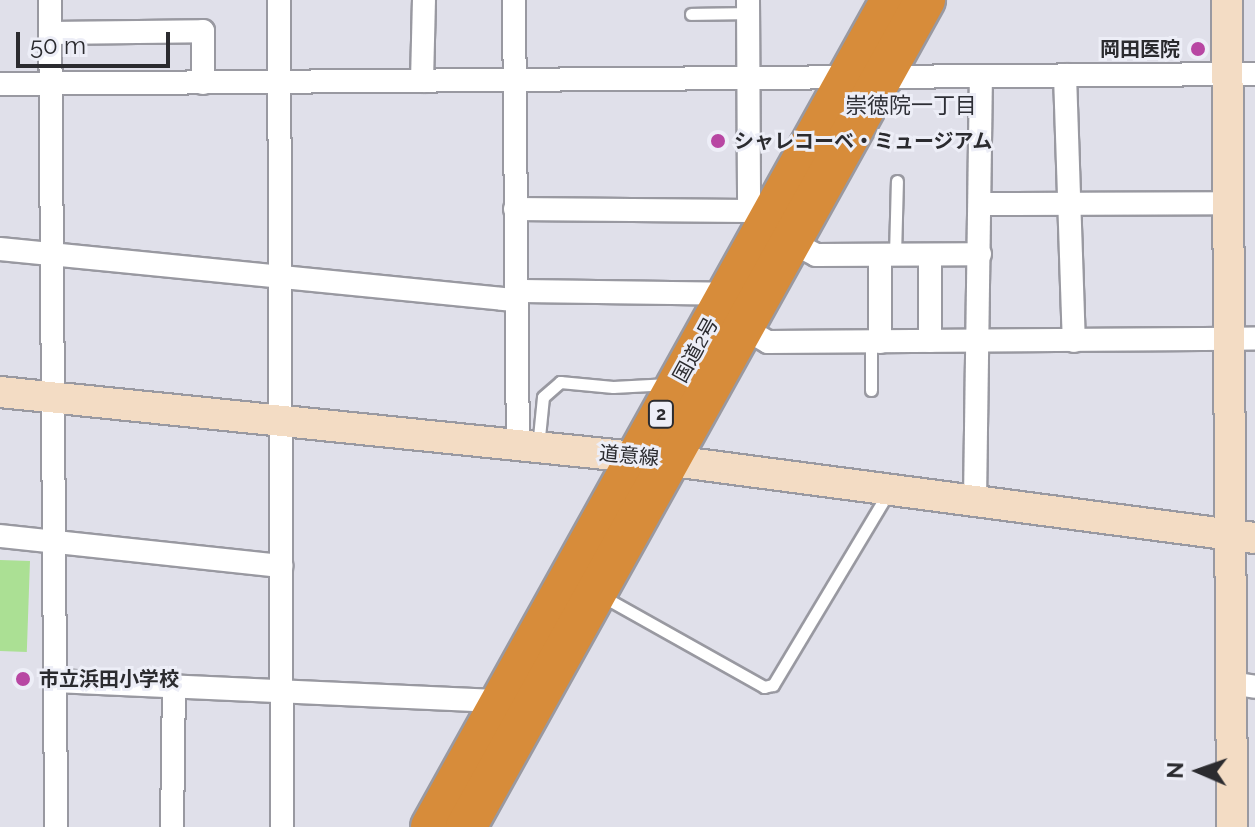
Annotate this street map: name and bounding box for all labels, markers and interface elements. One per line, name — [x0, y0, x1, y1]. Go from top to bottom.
scale bar — [20, 16, 174, 66]
text: 50 m — [30, 31, 86, 60]
place label: 岡田医院 — [1100, 37, 1180, 61]
marker: 岡田医院 — [1187, 38, 1209, 60]
district label: 崇徳院一丁目 — [845, 93, 977, 119]
place label: シャレコーベ・ミュージアム — [734, 129, 994, 153]
marker: シャレコーベ・ミュージアム — [709, 132, 727, 150]
street label: 国道2号 — [668, 313, 724, 387]
road number: 2 — [647, 400, 675, 428]
street label: 道意線 — [598, 441, 660, 471]
place label: 市立浜田小学校 — [39, 667, 179, 691]
marker: 市立浜田小学校 — [14, 670, 32, 688]
north arrow — [1159, 731, 1239, 811]
text: N — [1162, 761, 1188, 779]

